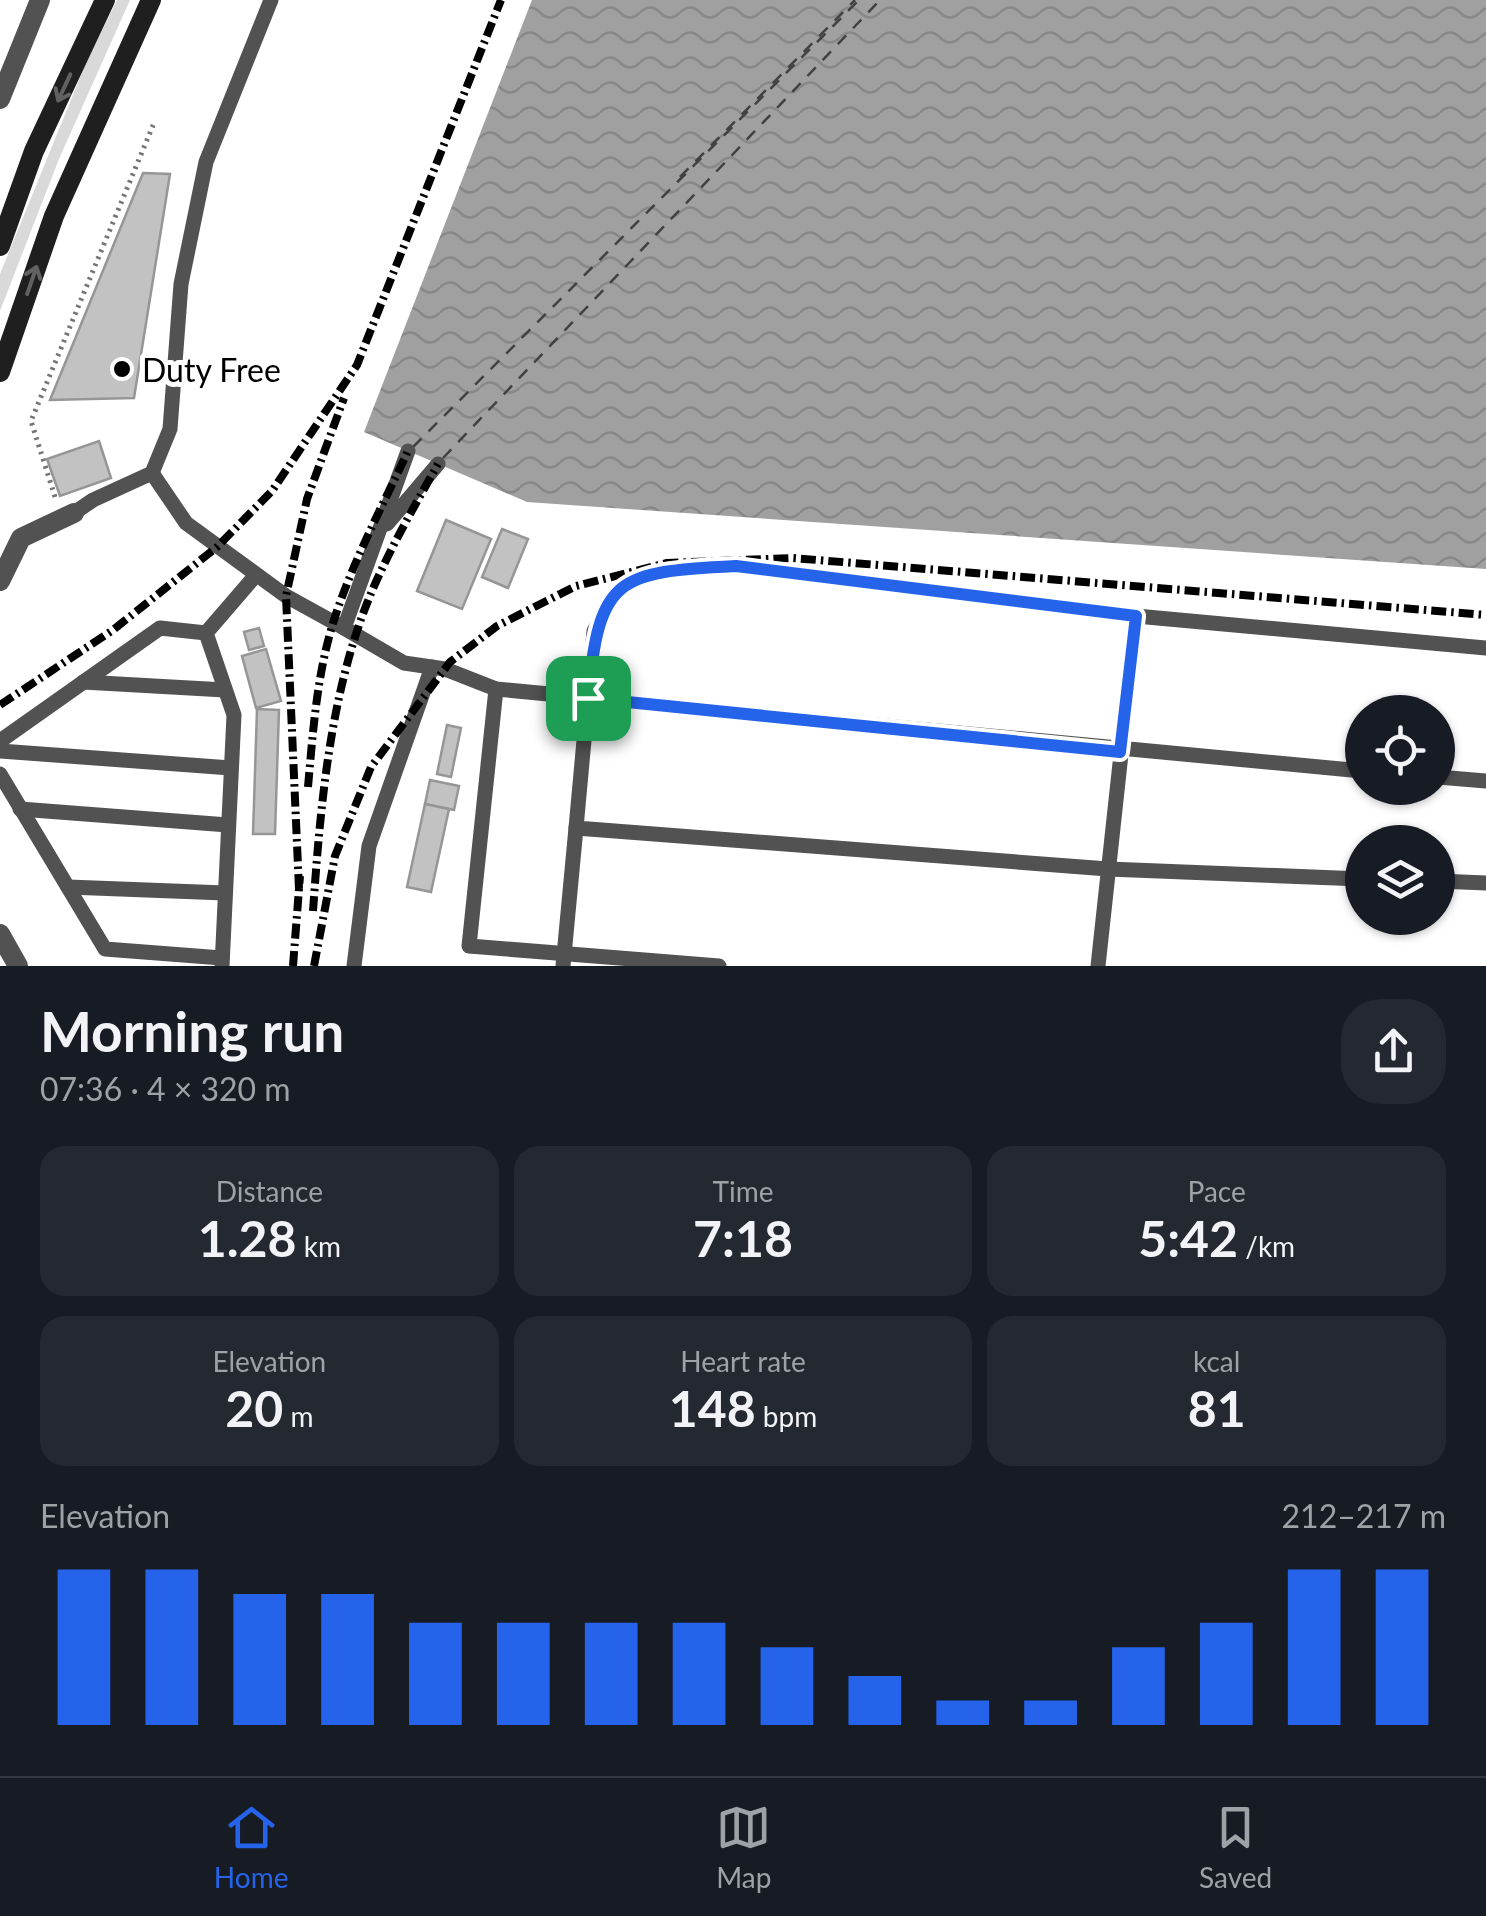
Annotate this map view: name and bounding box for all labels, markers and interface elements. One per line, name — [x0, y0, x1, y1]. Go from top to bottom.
one-way arrow — [53, 72, 72, 102]
one-way arrow — [24, 264, 42, 296]
place label: Duty Free — [142, 350, 281, 389]
marker: Duty Free — [111, 358, 133, 380]
pin — [546, 656, 631, 741]
icon: arrive — [561, 671, 616, 726]
map controls — [1345, 695, 1455, 935]
button: locate — [1345, 695, 1455, 805]
button: layers — [1345, 825, 1455, 935]
text: Morning run — [40, 998, 344, 1064]
button: share — [1341, 999, 1446, 1104]
text: 07:36 · 4 × 320 m — [40, 1069, 291, 1108]
text: Distance — [216, 1174, 323, 1208]
text: Time — [713, 1174, 773, 1208]
text: Pace — [1188, 1174, 1246, 1208]
text: 1.28 — [198, 1208, 297, 1268]
text: 7:18 — [693, 1208, 793, 1268]
text: 5:42 — [1138, 1208, 1238, 1268]
text: km — [297, 1229, 341, 1263]
text: /km — [1238, 1229, 1295, 1263]
text: Elevation — [212, 1344, 326, 1378]
text: Heart rate — [680, 1344, 806, 1378]
text: kcal — [1193, 1344, 1240, 1378]
text: 20 — [225, 1378, 283, 1438]
text: 148 — [669, 1378, 756, 1438]
text: 81 — [1188, 1378, 1246, 1438]
text: m — [283, 1399, 313, 1433]
text: bpm — [756, 1399, 817, 1433]
text: Elevation — [40, 1496, 170, 1535]
text: 212–217 m — [1282, 1496, 1446, 1535]
tab: Home — [214, 1800, 288, 1894]
tab: Map — [716, 1800, 771, 1894]
tab: Saved — [1199, 1800, 1272, 1894]

